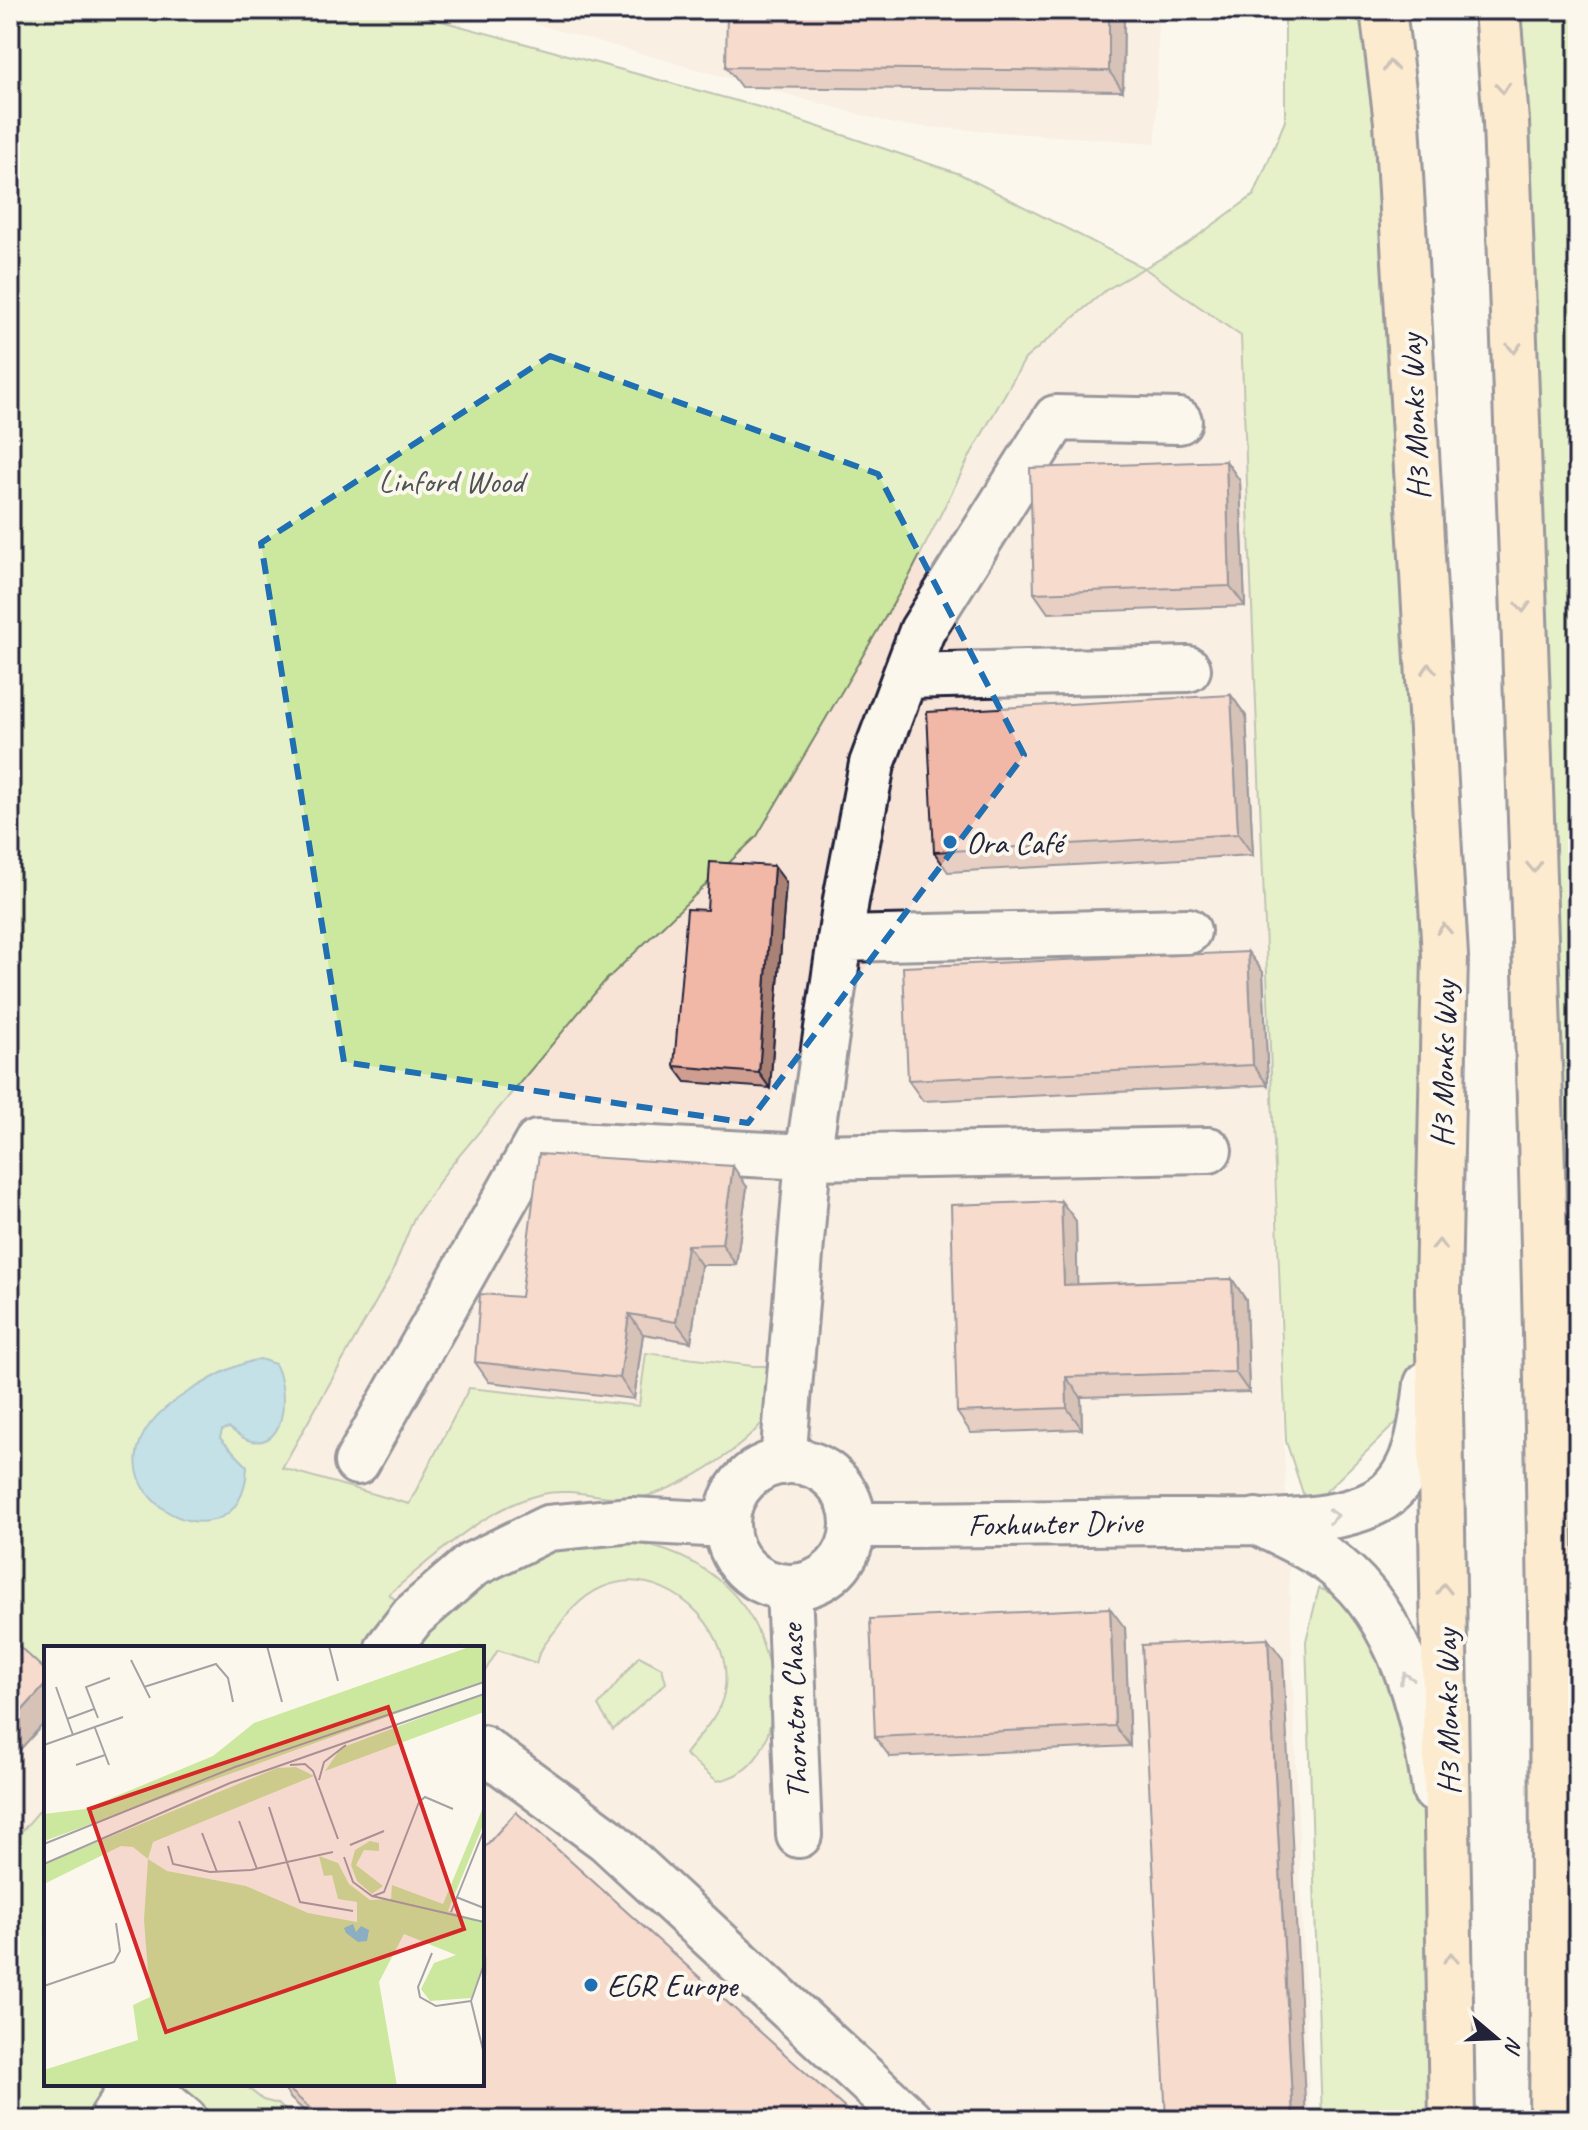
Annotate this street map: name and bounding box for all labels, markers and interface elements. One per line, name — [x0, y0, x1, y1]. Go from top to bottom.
one-way arrow — [1382, 59, 1399, 72]
one-way arrow — [1494, 82, 1511, 95]
street label: H3 Monks Way — [1390, 330, 1439, 501]
one-way arrow — [1505, 342, 1522, 354]
park label: Linford Wood — [379, 461, 529, 502]
one-way arrow — [1515, 601, 1532, 614]
one-way arrow — [1420, 663, 1437, 675]
place label: Ora Café — [966, 822, 1067, 863]
marker: Ora Café — [941, 833, 959, 851]
one-way arrow — [1525, 861, 1542, 874]
one-way arrow — [1435, 922, 1452, 935]
street label: H3 Monks Way — [1422, 978, 1465, 1147]
one-way arrow — [1430, 1238, 1448, 1251]
street label: Foxhunter Drive — [967, 1501, 1145, 1546]
one-way arrow — [1327, 1507, 1340, 1524]
one-way arrow — [1435, 1582, 1453, 1595]
street label: Thornton Chase — [771, 1621, 818, 1800]
street label: H3 Monks Way — [1426, 1626, 1469, 1795]
inset map — [44, 1646, 484, 2086]
one-way arrow — [1400, 1672, 1416, 1686]
one-way arrow — [1442, 1951, 1460, 1964]
place label: EGR Europe — [607, 1965, 740, 2006]
marker: EGR Europe — [582, 1976, 600, 1994]
north arrow — [1456, 1998, 1536, 2078]
text: N — [1497, 2033, 1529, 2058]

